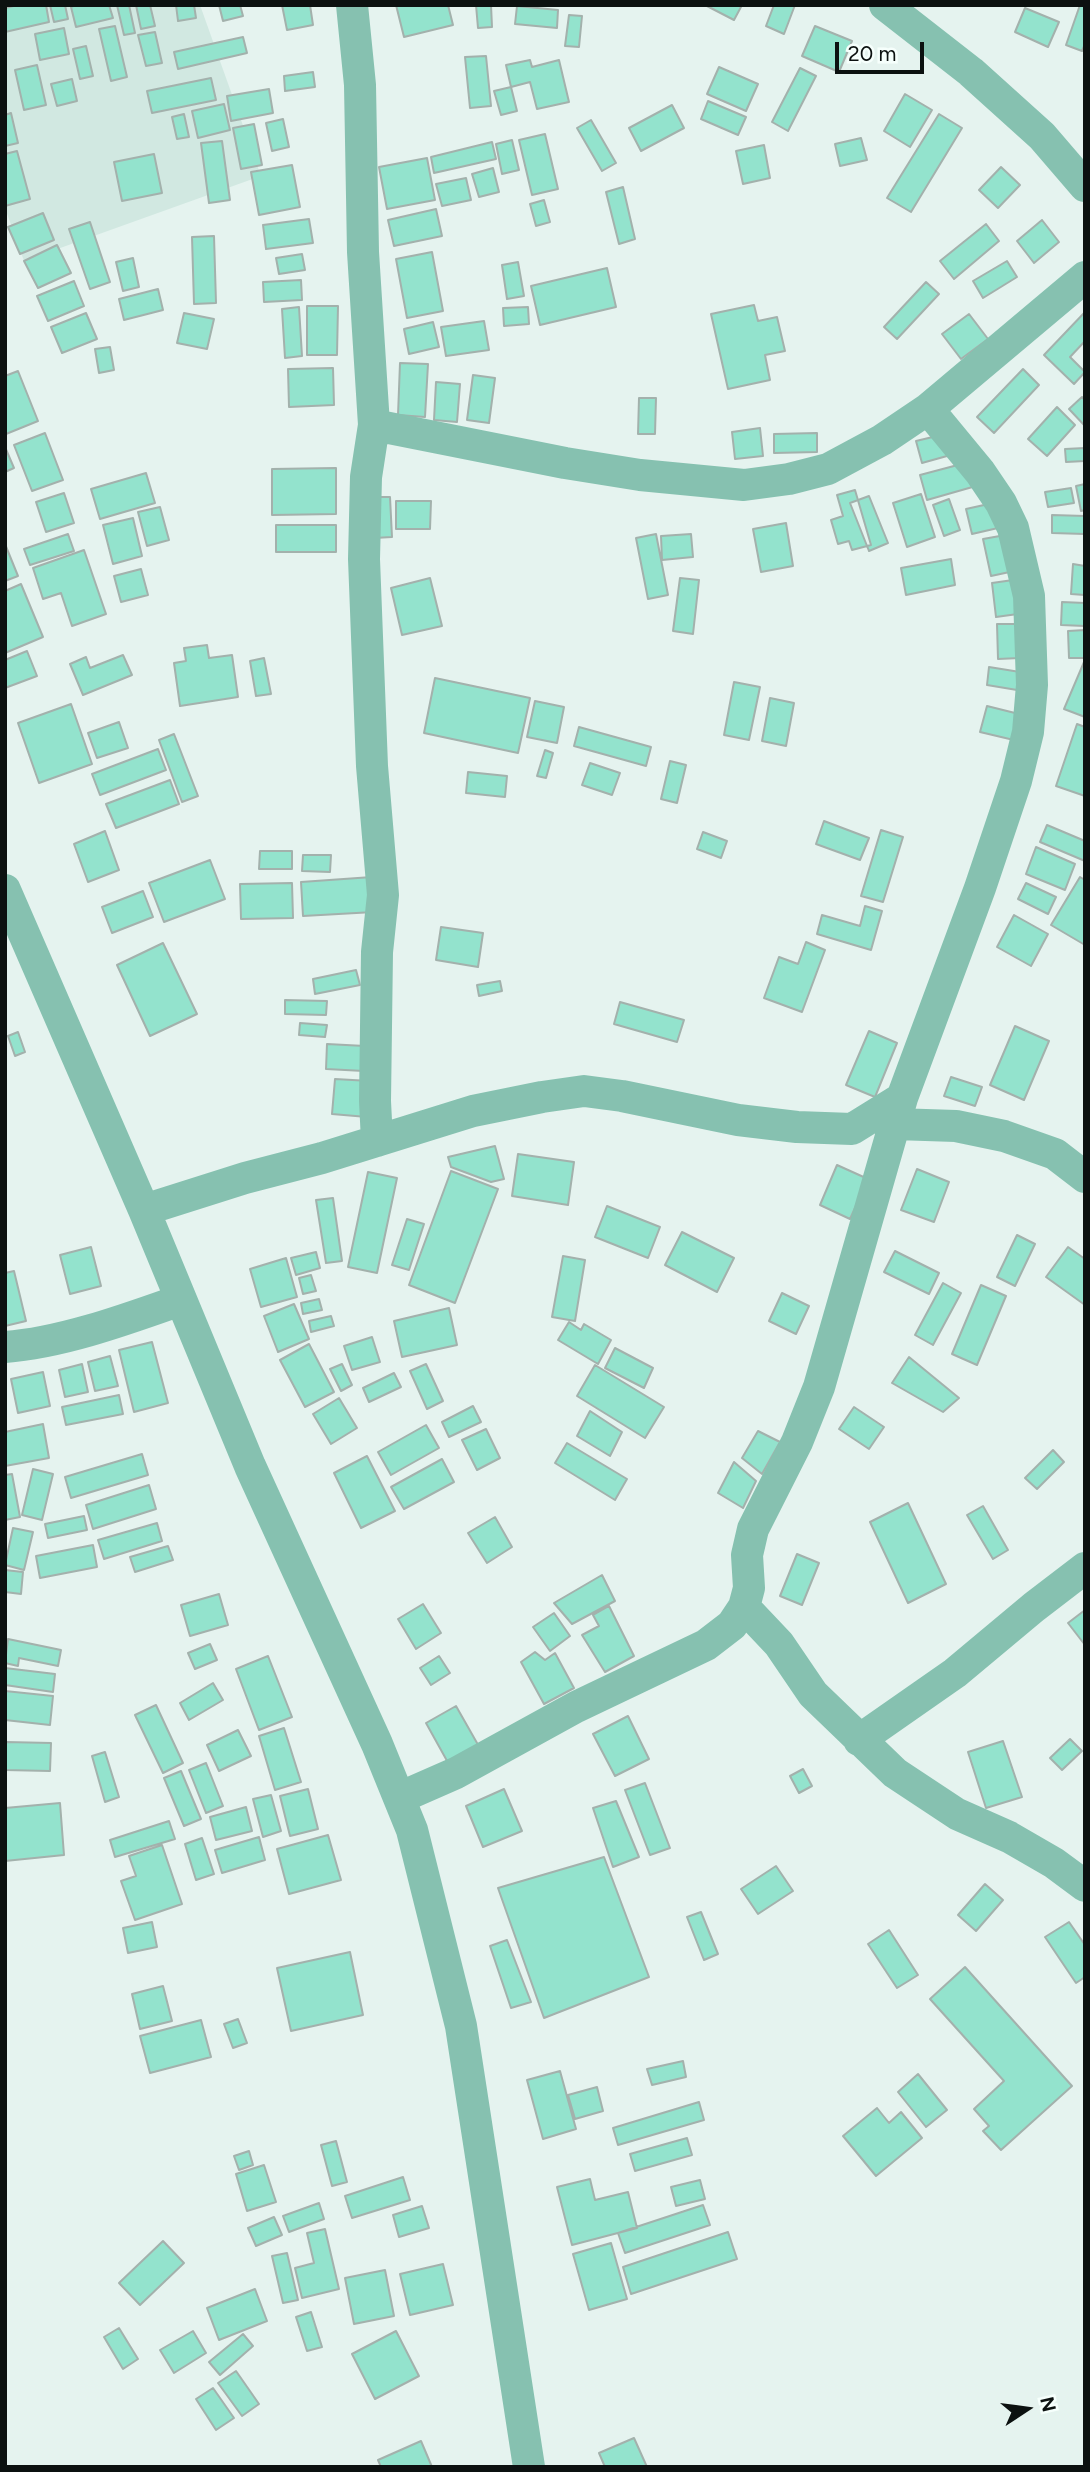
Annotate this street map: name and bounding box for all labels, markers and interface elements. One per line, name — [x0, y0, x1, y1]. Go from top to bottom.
scale bar — [838, 28, 927, 72]
text: 20 m — [848, 41, 896, 66]
north arrow — [992, 2374, 1062, 2444]
text: N — [1035, 2394, 1061, 2414]

